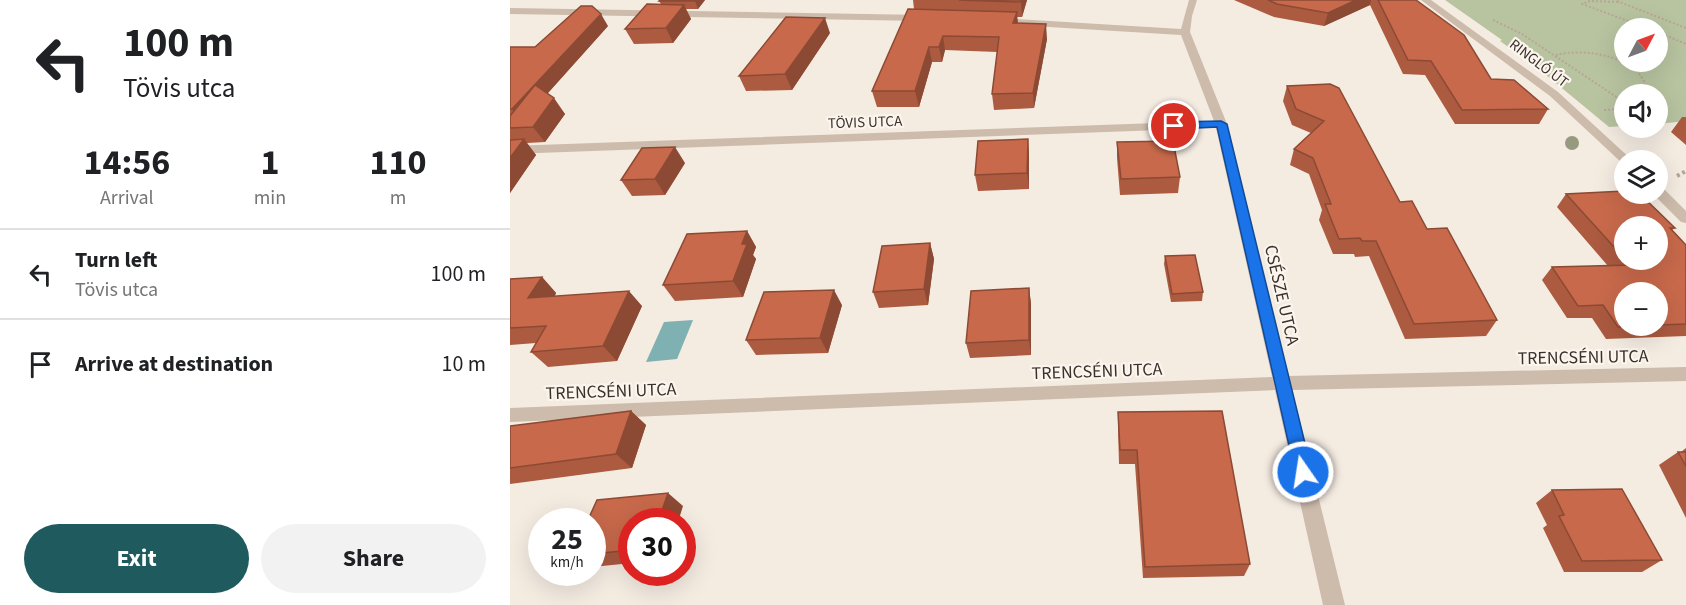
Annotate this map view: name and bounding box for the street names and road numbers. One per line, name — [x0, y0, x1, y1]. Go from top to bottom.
street label: RINGLÓ ÚT — [1505, 34, 1573, 93]
street label: TÖVIS UTCA — [828, 111, 903, 134]
street label: CSÉSZE UTCA — [1258, 242, 1305, 348]
street label: TRENCSÉNI UTCA — [1517, 344, 1649, 371]
street label: TRENCSÉNI UTCA — [1031, 357, 1163, 386]
street label: TRENCSÉNI UTCA — [545, 377, 677, 406]

